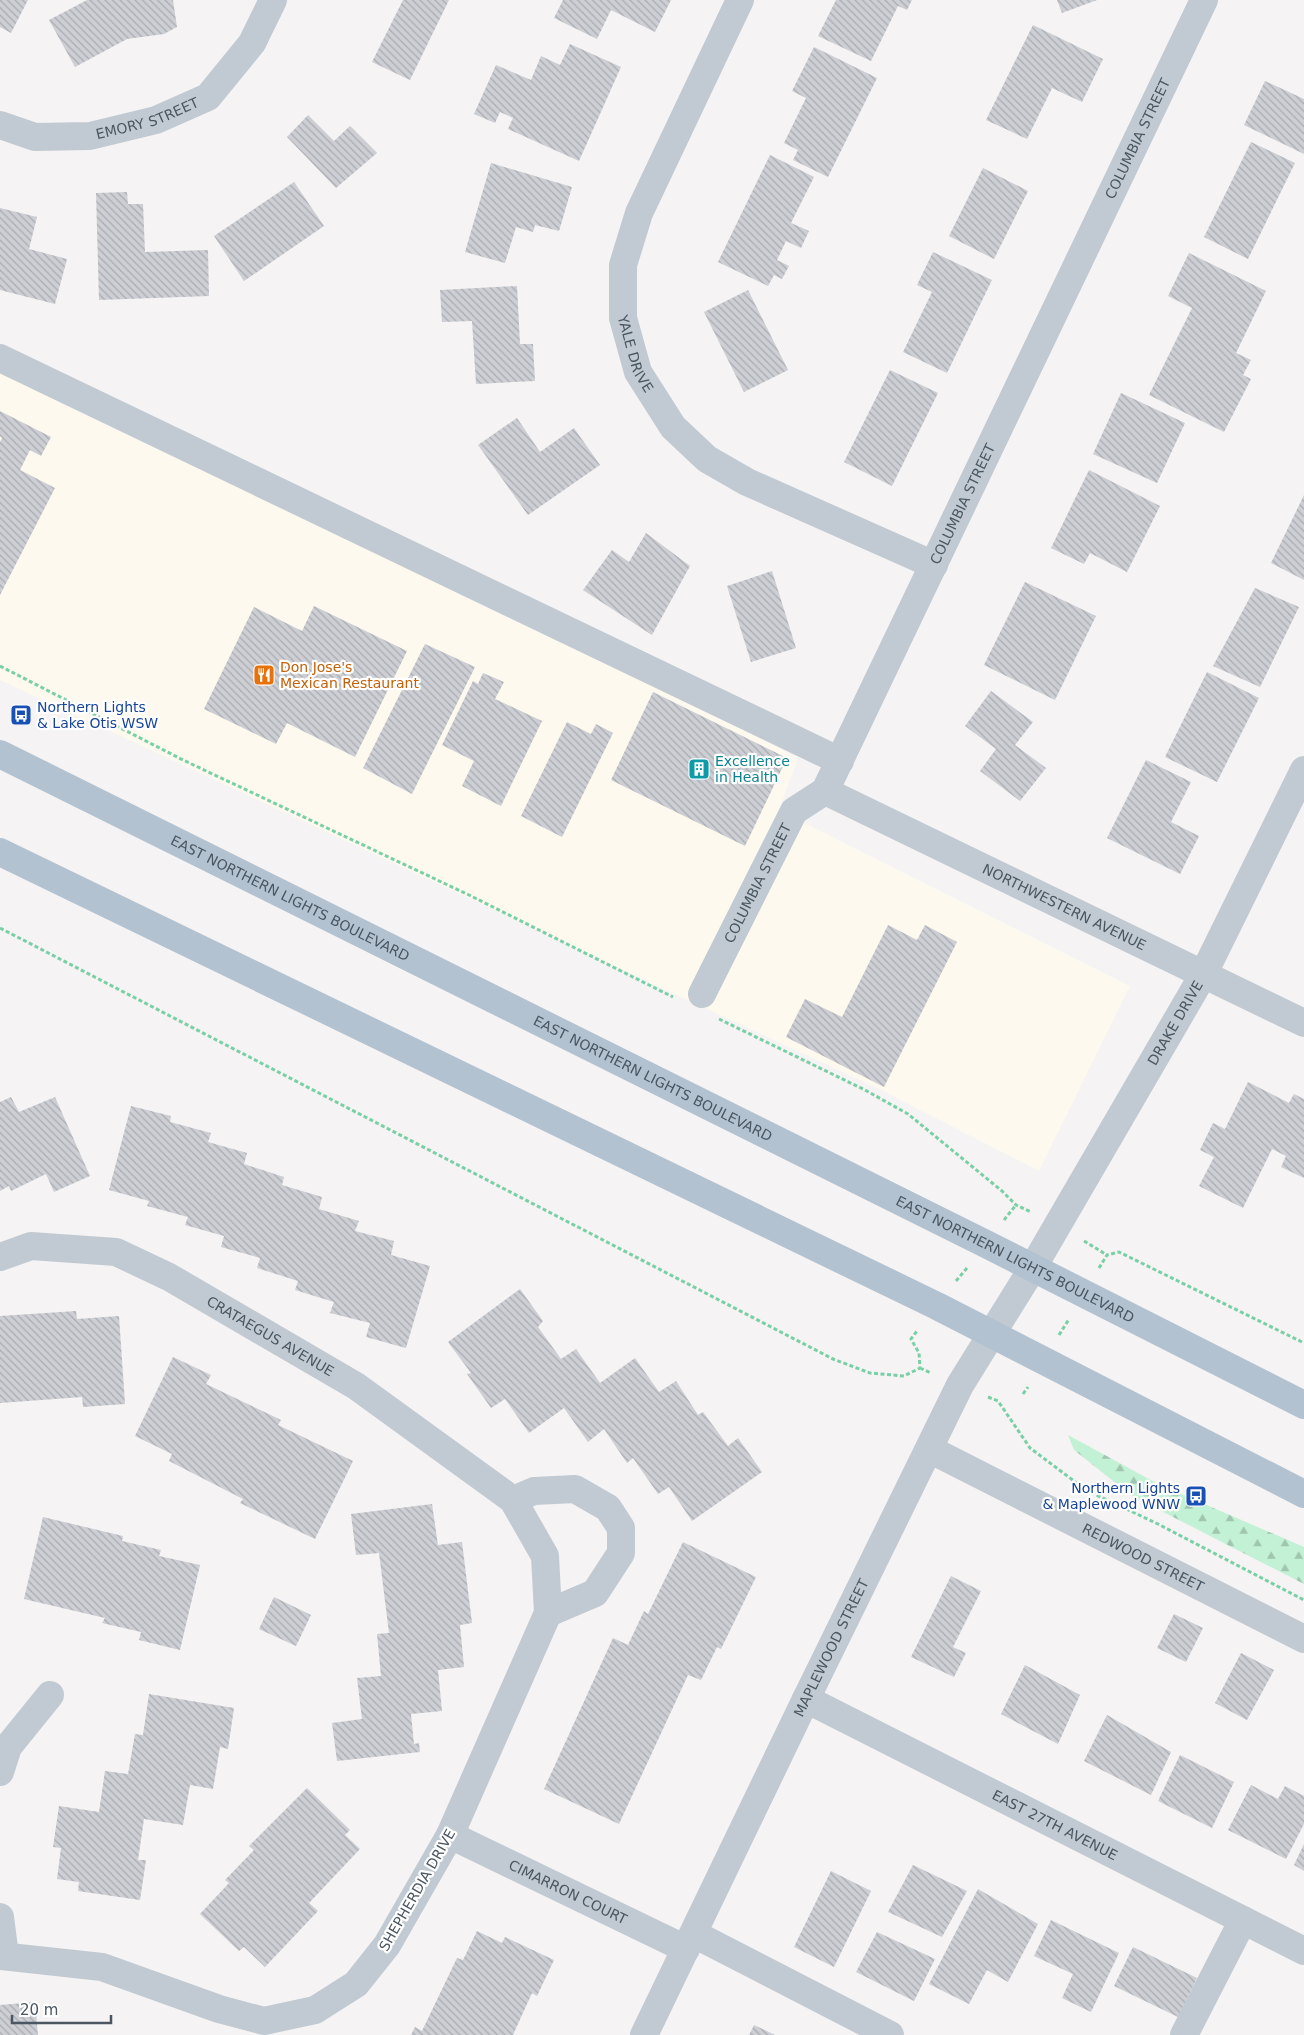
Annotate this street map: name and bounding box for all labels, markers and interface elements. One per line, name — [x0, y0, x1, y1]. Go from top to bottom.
street label: COLUMBIA STREET — [1102, 76, 1173, 201]
street label: EMORY STREET — [94, 94, 201, 142]
street label: YALE DRIVE — [614, 312, 657, 395]
street label: COLUMBIA STREET — [927, 441, 998, 567]
place label: Don Jose's Mexican Restaurant — [280, 659, 419, 691]
restaurant icon: Don Jose's Mexican Restaurant — [252, 663, 276, 687]
place label: Northern Lights & Lake Otis WSW — [37, 699, 158, 731]
bus stop icon: Northern Lights & Lake Otis WSW — [9, 703, 33, 727]
place label: Excellence in Health — [715, 753, 790, 785]
building icon: Excellence in Health — [687, 757, 711, 781]
street label: COLUMBIA STREET — [721, 820, 795, 946]
street label: EAST NORTHERN LIGHTS BOULEVARD — [168, 832, 412, 964]
street label: NORTHWESTERN AVENUE — [980, 861, 1149, 953]
street label: DRAKE DRIVE — [1144, 978, 1206, 1068]
street label: EAST NORTHERN LIGHTS BOULEVARD — [531, 1012, 775, 1144]
street label: EAST NORTHERN LIGHTS BOULEVARD — [894, 1193, 1137, 1326]
street label: CRATAEGUS AVENUE — [204, 1293, 337, 1379]
place label: Northern Lights & Maplewood WNW — [1043, 1480, 1180, 1512]
bus stop icon: Northern Lights & Maplewood WNW — [1184, 1484, 1208, 1508]
street label: REDWOOD STREET — [1080, 1520, 1207, 1595]
street label: MAPLEWOOD STREET — [791, 1576, 872, 1719]
street label: EAST 27TH AVENUE — [990, 1787, 1120, 1863]
street label: SHEPHERDIA DRIVE — [376, 1826, 458, 1954]
street label: CIMARRON COURT — [506, 1857, 630, 1928]
scale bar — [12, 1992, 111, 2024]
text: 20 m — [20, 2001, 58, 2019]

